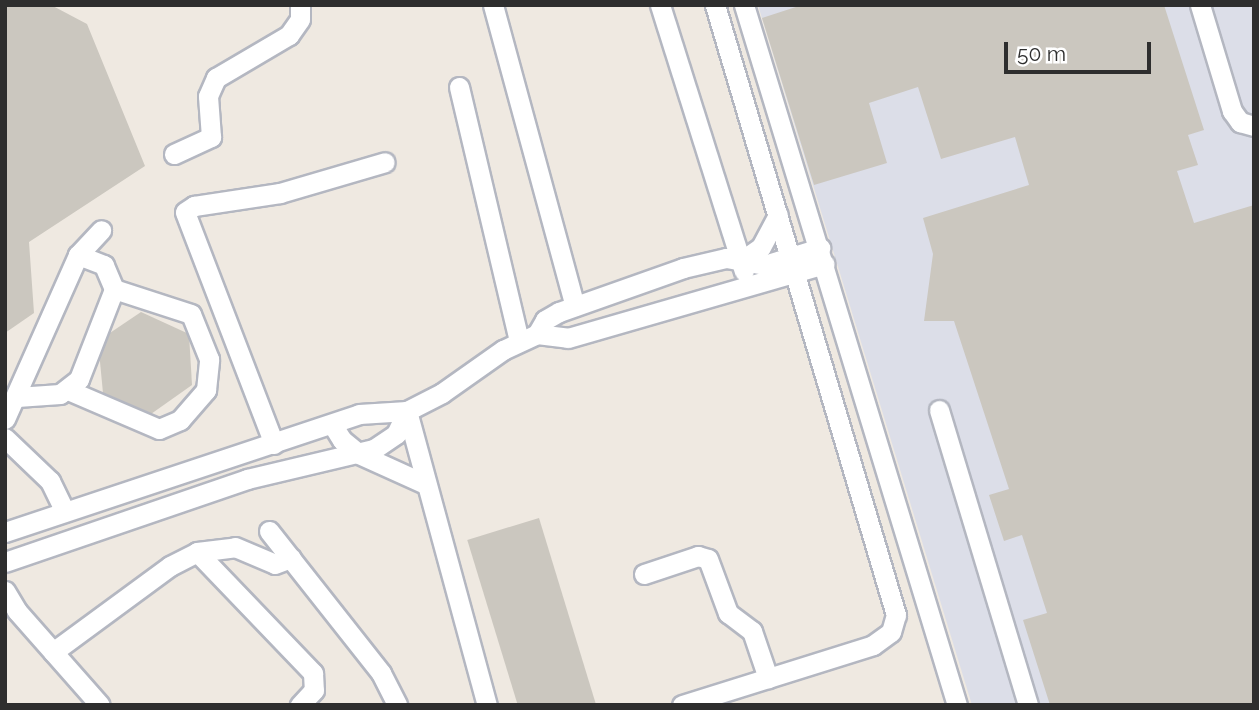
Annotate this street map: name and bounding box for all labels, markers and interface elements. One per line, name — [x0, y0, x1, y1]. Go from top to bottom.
scale bar — [1007, 28, 1154, 72]
text: 50 m — [1017, 41, 1066, 66]

